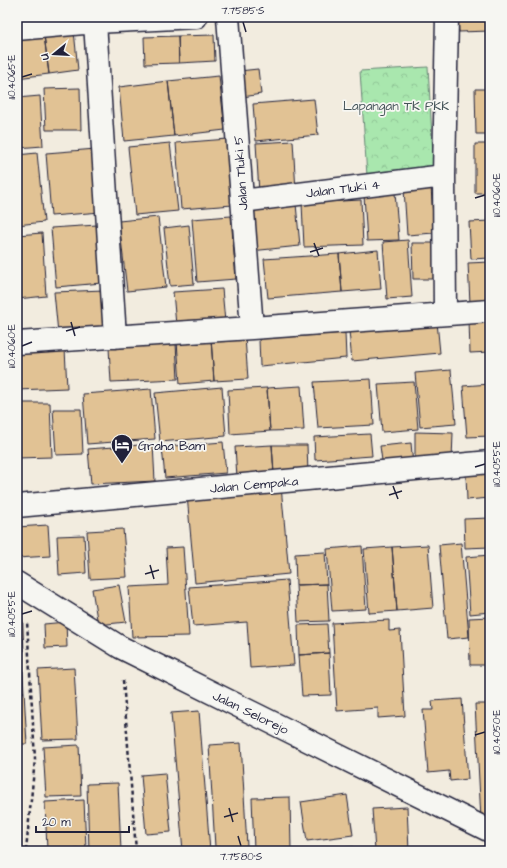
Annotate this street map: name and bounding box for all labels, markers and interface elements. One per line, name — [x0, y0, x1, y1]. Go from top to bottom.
text: 7.7585°S — [222, 4, 265, 18]
north arrow — [34, 34, 74, 74]
text: U — [37, 52, 53, 63]
text: 110.4065°E — [5, 54, 19, 99]
park label: Lapangan TK PKK — [343, 97, 449, 116]
street label: Jalan Tluki 5 — [229, 135, 253, 211]
text: 110.4060°E — [490, 173, 504, 217]
street label: Jalan Tluki 4 — [305, 175, 381, 202]
text: 110.4060°E — [5, 324, 19, 368]
hotel icon: Graha Bam — [109, 432, 135, 465]
place label: Graha Bam — [138, 437, 206, 455]
text: 110.4055°E — [490, 441, 504, 487]
street label: Jalan Cempaka — [209, 472, 299, 498]
text: 110.4055°E — [5, 591, 19, 637]
street label: Jalan Selorejo — [210, 687, 292, 739]
text: 110.4050°E — [490, 709, 504, 754]
scale bar — [36, 808, 129, 834]
text: 20 m — [42, 814, 71, 831]
text: 7.7580°S — [220, 850, 263, 864]

